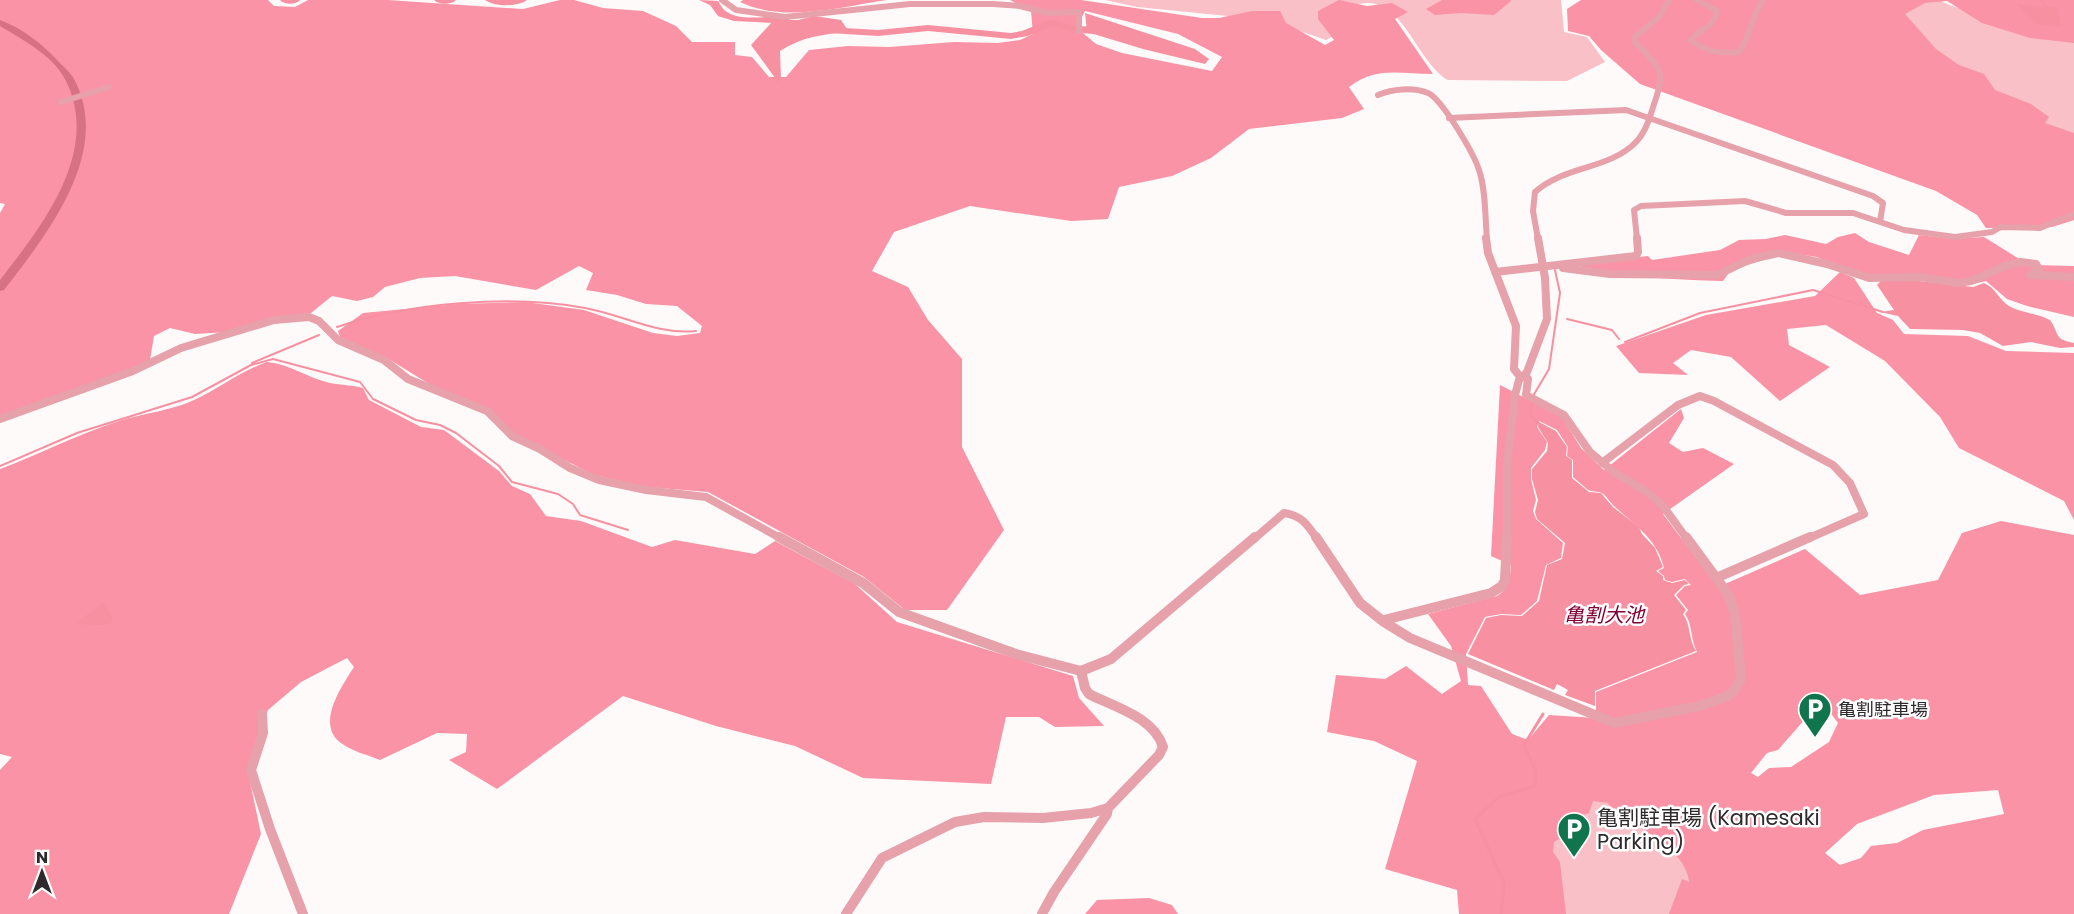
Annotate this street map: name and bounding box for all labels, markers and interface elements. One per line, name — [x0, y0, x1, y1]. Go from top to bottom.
water label: 亀割大池 — [1564, 601, 1646, 629]
parking icon: 亀割駐車場 — [1797, 691, 1833, 738]
place label: 亀割駐車場 — [1838, 697, 1928, 722]
place label: 亀割駐車場 (Kamesaki Parking) — [1597, 803, 1820, 856]
parking icon: 亀割駐車場 (Kamesaki Parking) — [1556, 811, 1592, 858]
north arrow — [12, 842, 72, 902]
text: N — [36, 846, 48, 869]

